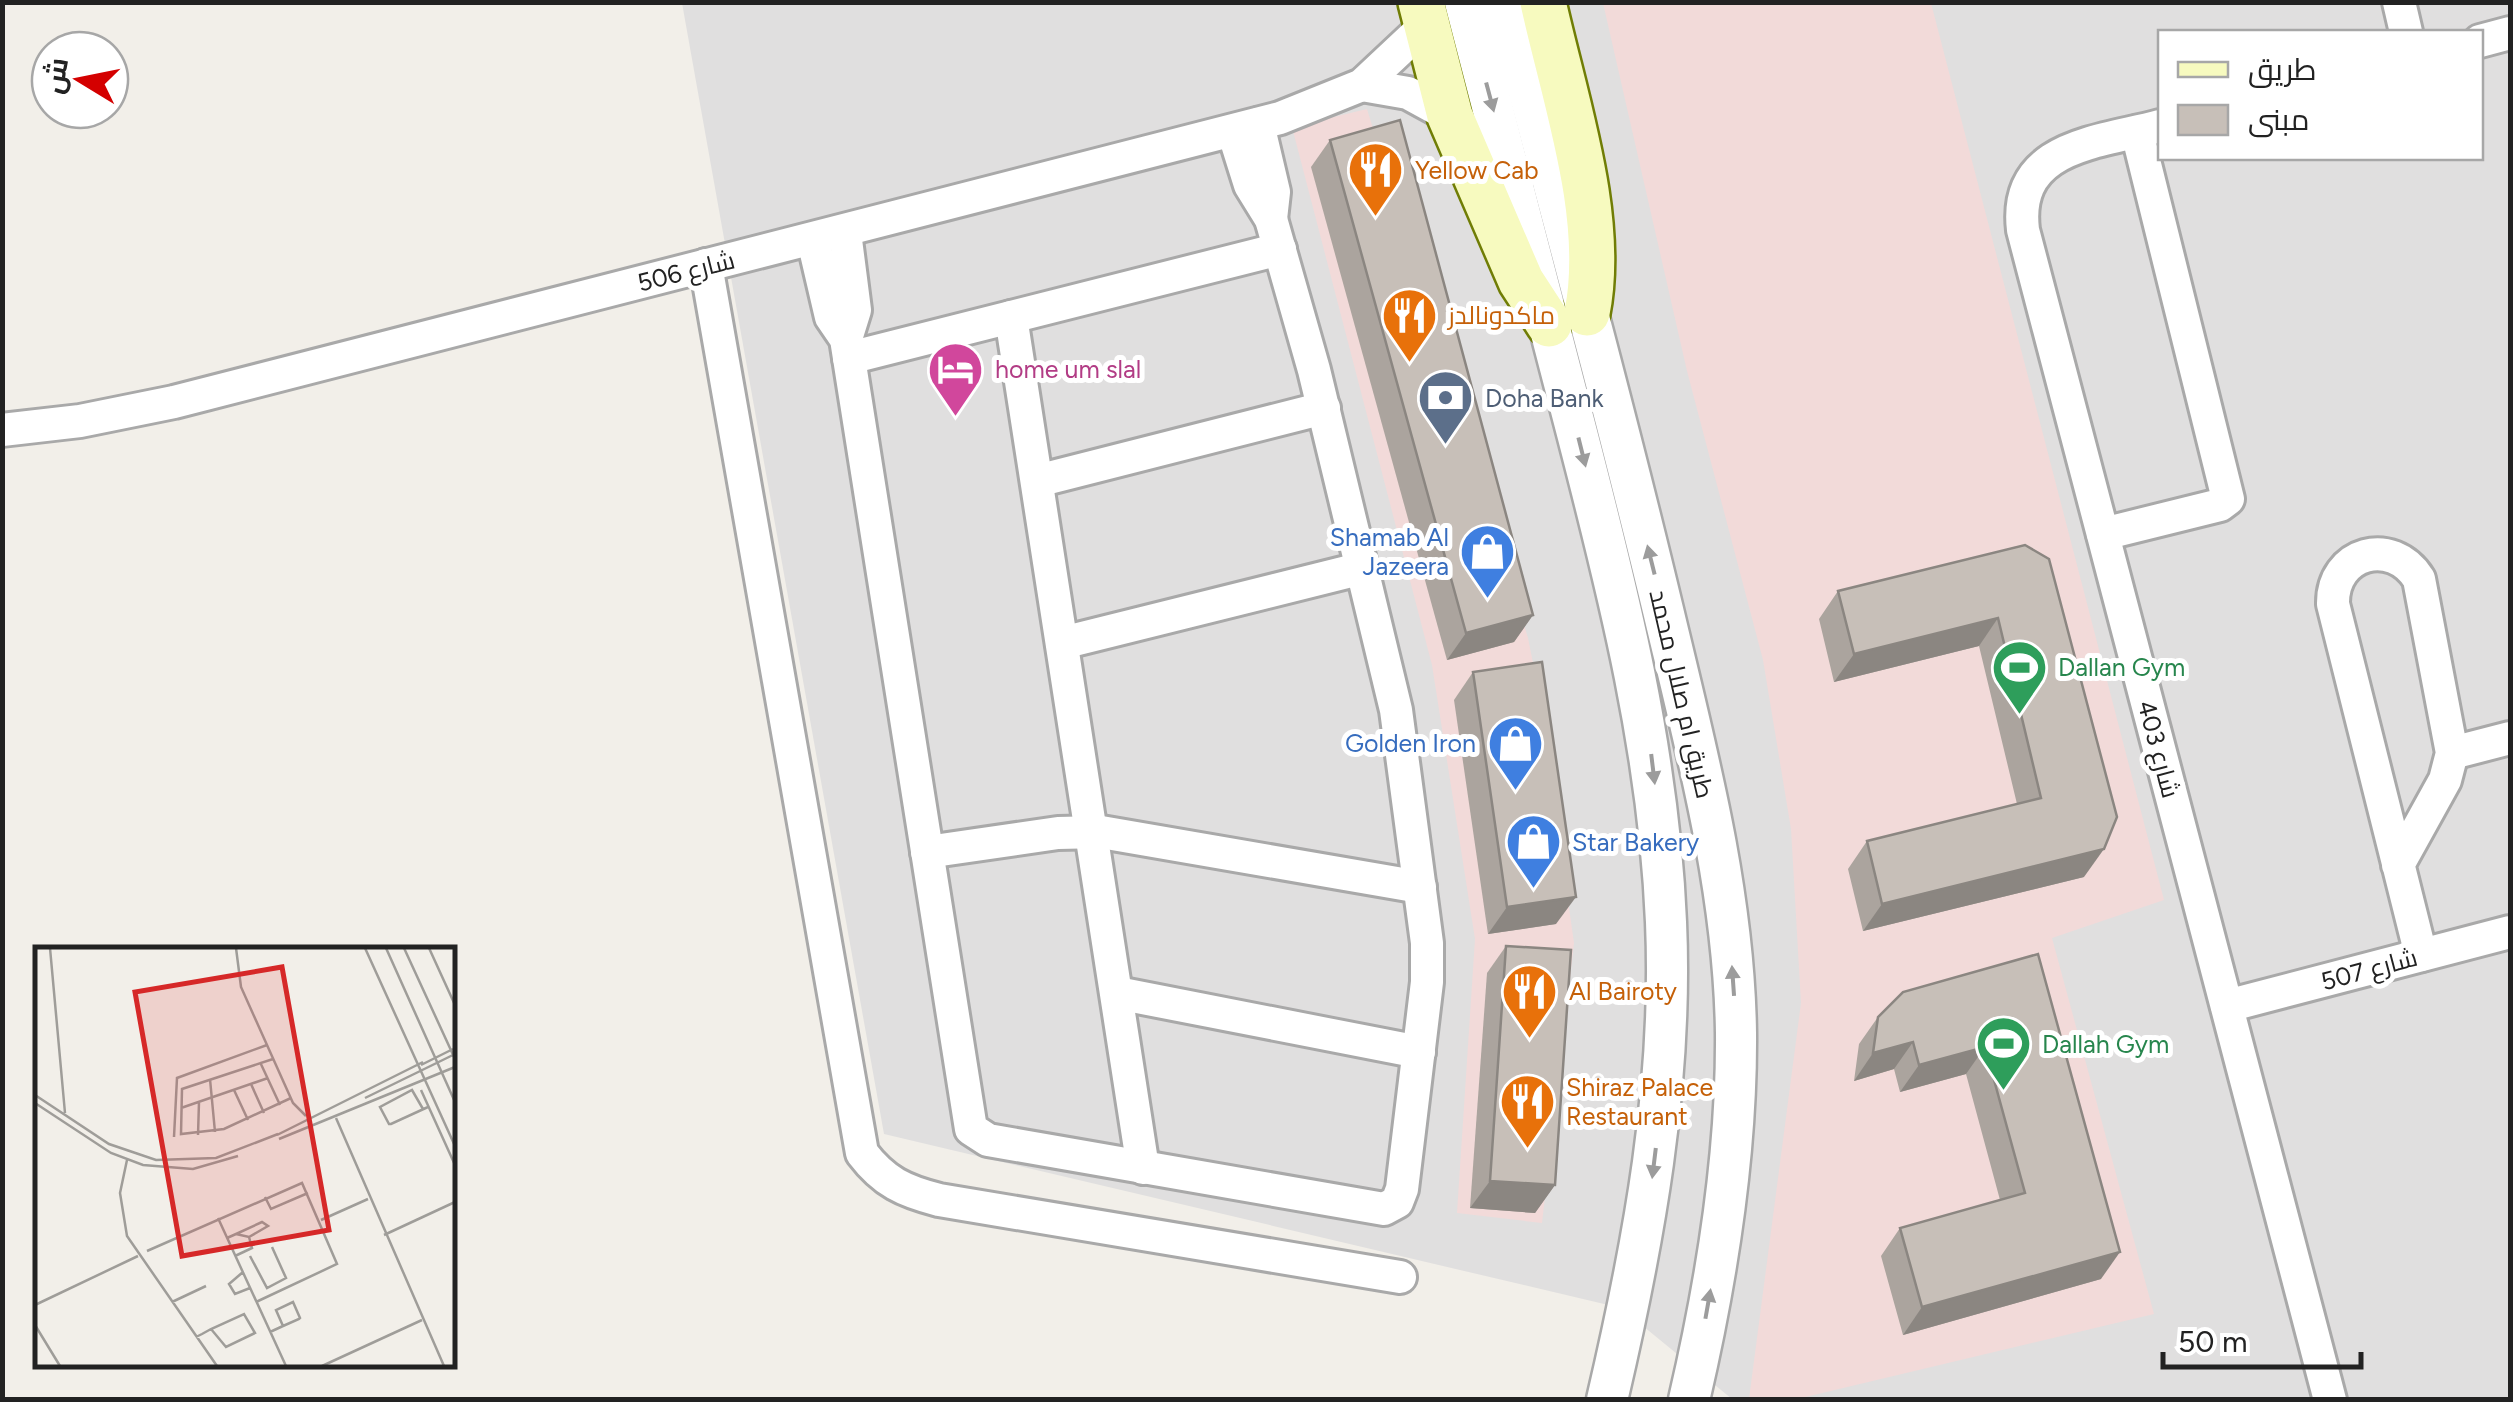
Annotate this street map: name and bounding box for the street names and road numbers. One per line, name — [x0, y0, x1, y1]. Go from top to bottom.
street label: شارع 506 — [634, 244, 738, 299]
street label: طريق ام صلال محمد — [1640, 587, 1721, 802]
street label: شارع 403 — [2130, 697, 2186, 802]
street label: شارع 507 — [2318, 942, 2421, 998]

